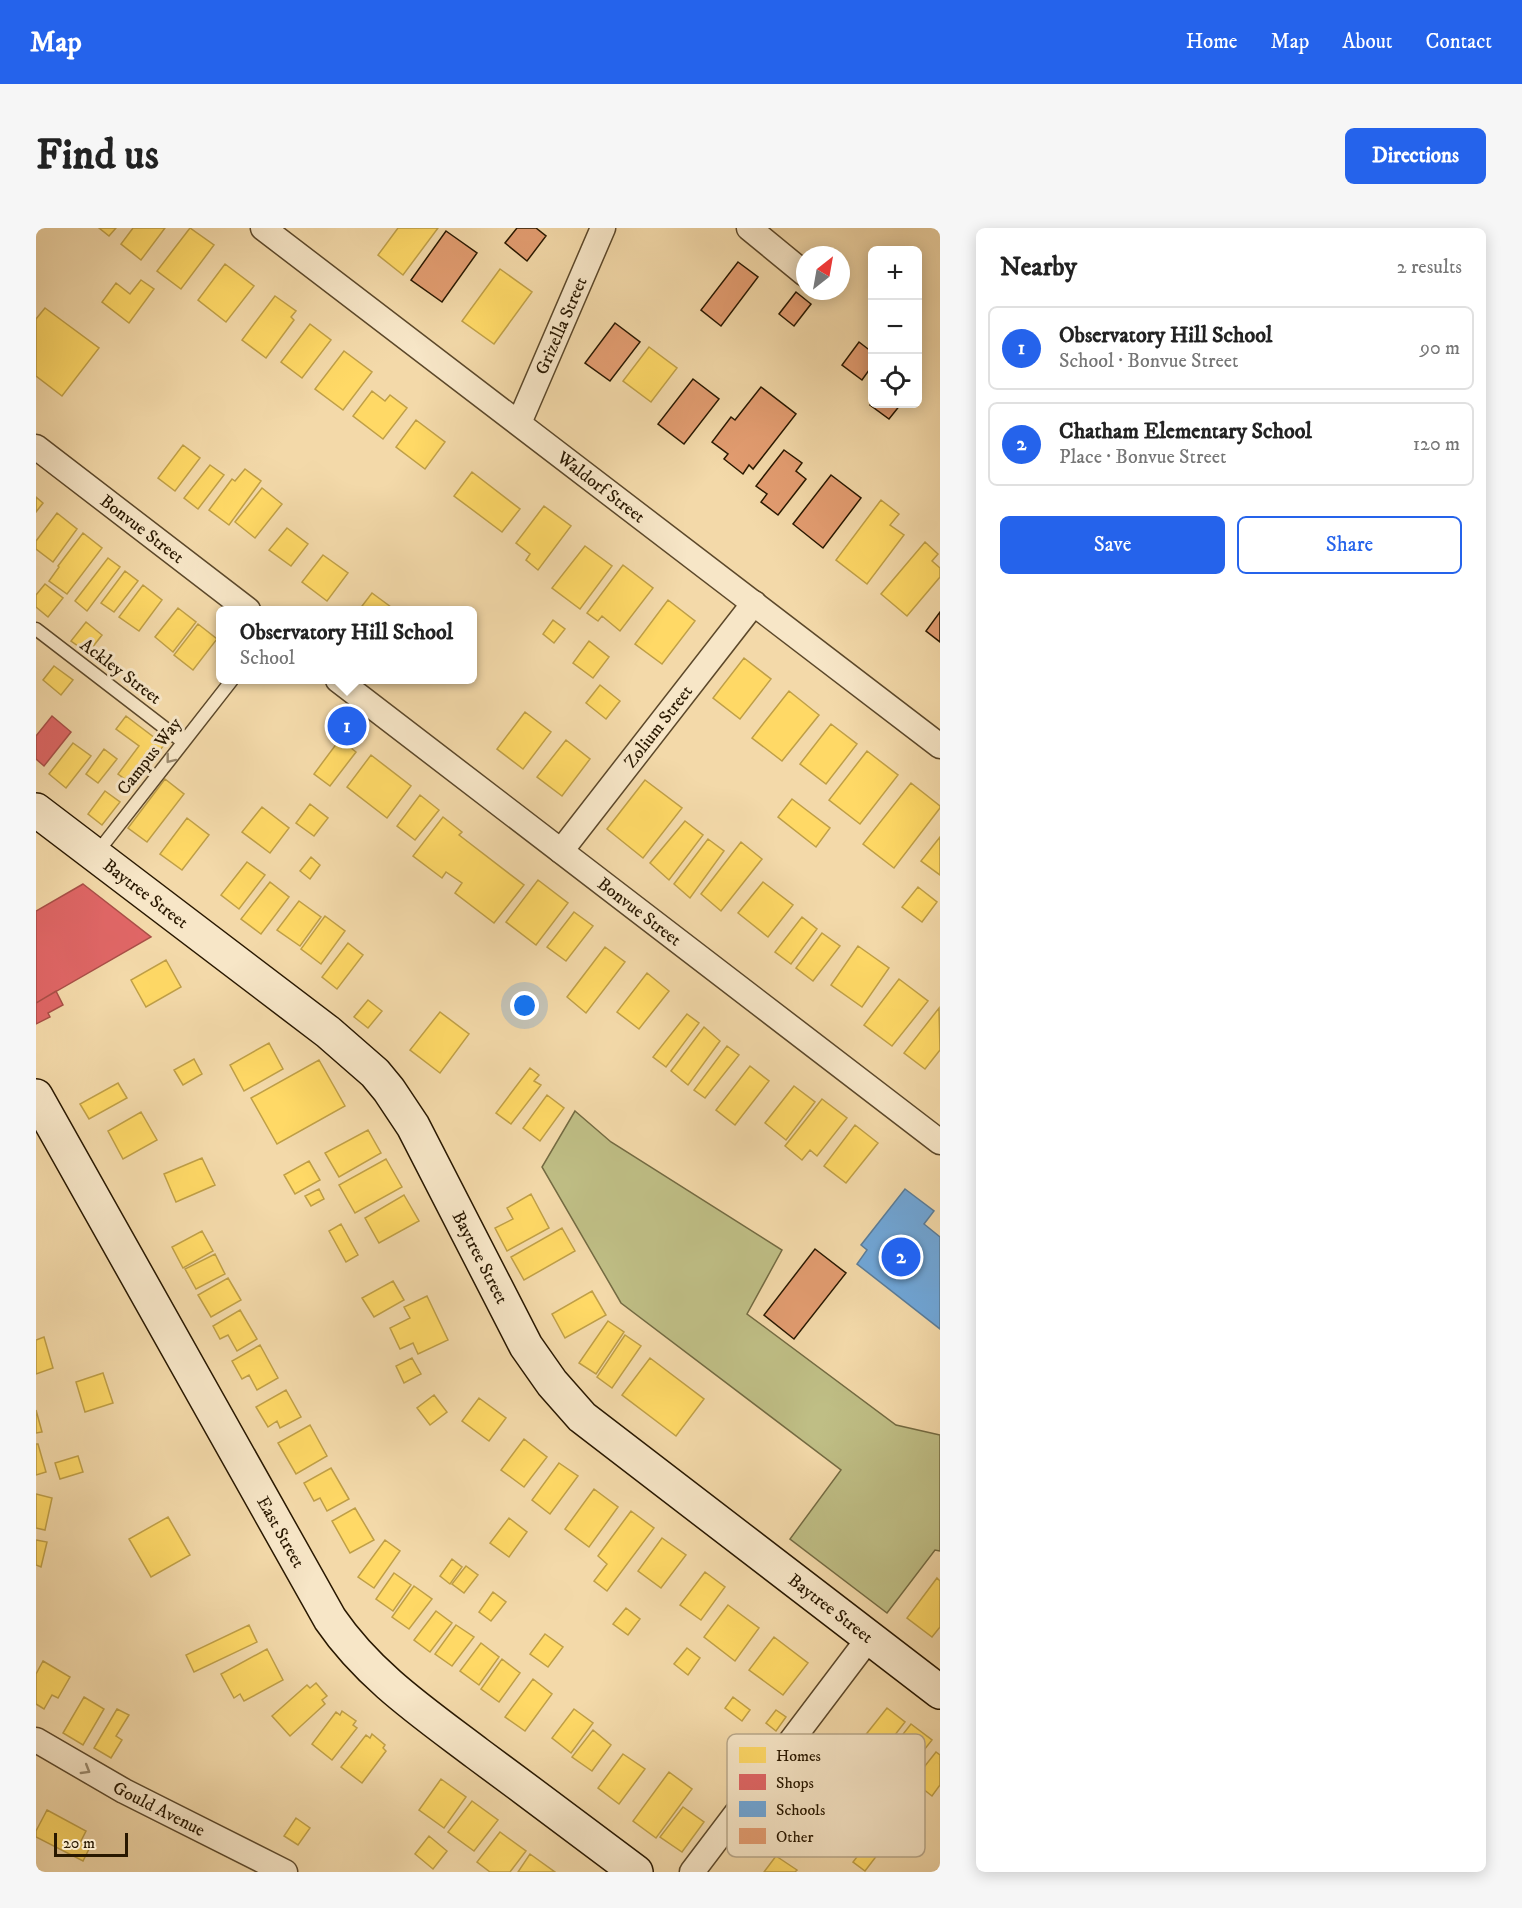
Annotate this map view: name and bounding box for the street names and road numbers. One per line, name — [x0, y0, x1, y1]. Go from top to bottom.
street label: Grizella Street — [531, 274, 593, 378]
street label: Waldorf Street — [552, 446, 649, 528]
street label: Bonvue Street — [95, 490, 188, 569]
street label: Ackley Street — [75, 634, 166, 710]
street label: Zolium Street — [620, 681, 698, 773]
street label: Campus Way — [113, 713, 187, 800]
street label: Baytree Street — [98, 855, 192, 934]
street label: Bonvue Street — [592, 873, 685, 951]
street label: Baytree Street — [447, 1208, 513, 1308]
street label: East Street — [251, 1493, 309, 1572]
street label: Baytree Street — [783, 1569, 877, 1649]
street label: Gould Avenue — [109, 1777, 208, 1842]

